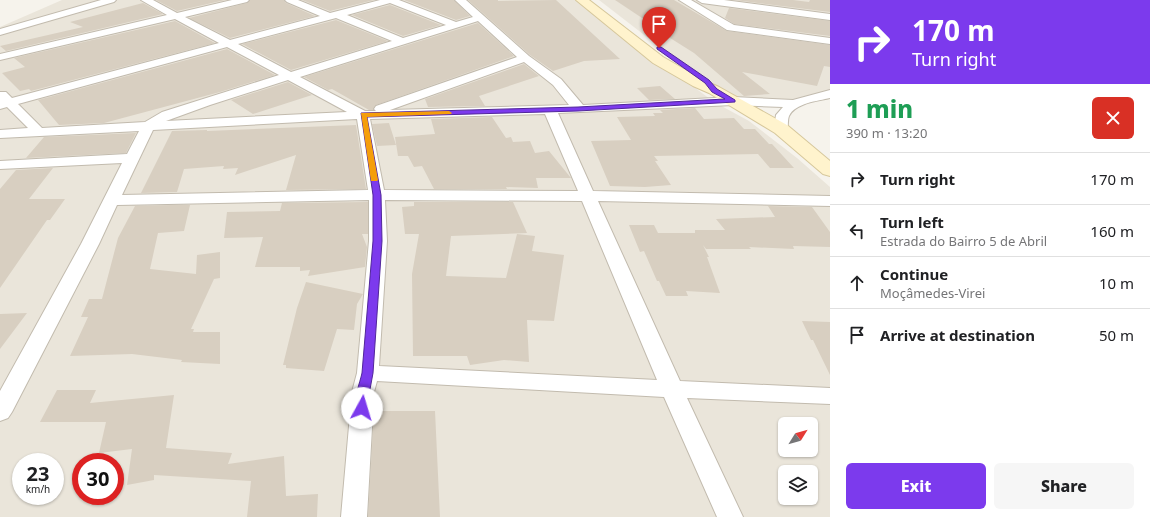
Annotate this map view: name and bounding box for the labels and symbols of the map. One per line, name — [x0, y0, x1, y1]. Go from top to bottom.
pin — [642, 7.0, 676, 48]
position arrow — [341, 387, 383, 429]
north arrow — [778, 417, 818, 457]
speed limit sign: 30 — [72, 453, 124, 505]

